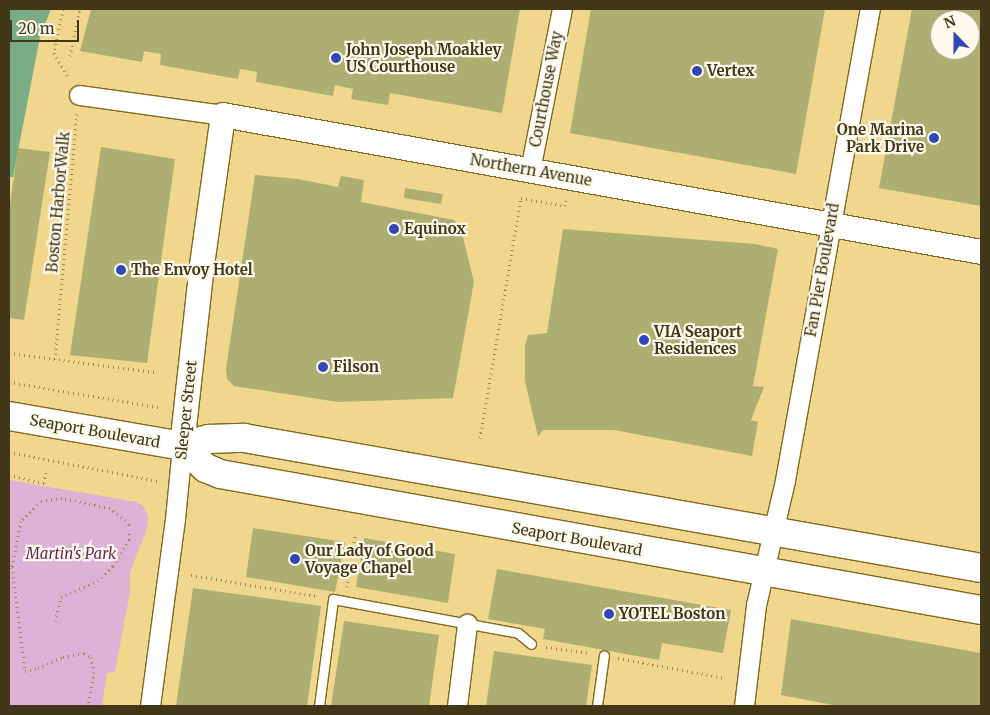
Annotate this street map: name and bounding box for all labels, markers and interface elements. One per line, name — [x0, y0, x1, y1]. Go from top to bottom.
scale bar — [12, 10, 81, 42]
north arrow — [930, 10, 980, 60]
text: N — [941, 12, 958, 32]
text: 20 m — [18, 19, 55, 38]
street label: Courthouse Way — [526, 29, 566, 149]
place label: John Joseph Moakley US Courthouse — [346, 40, 501, 75]
marker: John Joseph Moakley US Courthouse — [330, 52, 342, 64]
place label: Vertex — [707, 62, 755, 80]
marker: Vertex — [691, 65, 703, 77]
place label: One Marina Park Drive — [837, 120, 924, 155]
street label: Boston HarborWalk — [43, 131, 73, 273]
marker: One Marina Park Drive — [928, 132, 940, 144]
street label: Northern Avenue — [469, 150, 593, 190]
street label: Fan Pier Boulevard — [801, 202, 843, 338]
place label: Equinox — [404, 220, 466, 238]
marker: Equinox — [388, 223, 400, 235]
place label: The Envoy Hotel — [131, 261, 253, 279]
marker: The Envoy Hotel — [115, 264, 127, 276]
place label: VIA Seaport Residences — [654, 322, 742, 357]
marker: VIA Seaport Residences — [638, 334, 650, 346]
place label: Filson — [333, 358, 379, 376]
street label: Sleeper Street — [172, 359, 200, 461]
marker: Filson — [317, 361, 329, 373]
street label: Seaport Boulevard — [28, 411, 162, 451]
street label: Seaport Boulevard — [510, 519, 644, 559]
place label: Our Lady of Good Voyage Chapel — [305, 541, 434, 576]
park label: Martin's Park — [26, 545, 116, 563]
marker: Our Lady of Good Voyage Chapel — [289, 553, 301, 565]
place label: YOTEL Boston — [619, 605, 725, 623]
marker: YOTEL Boston — [603, 608, 615, 620]

